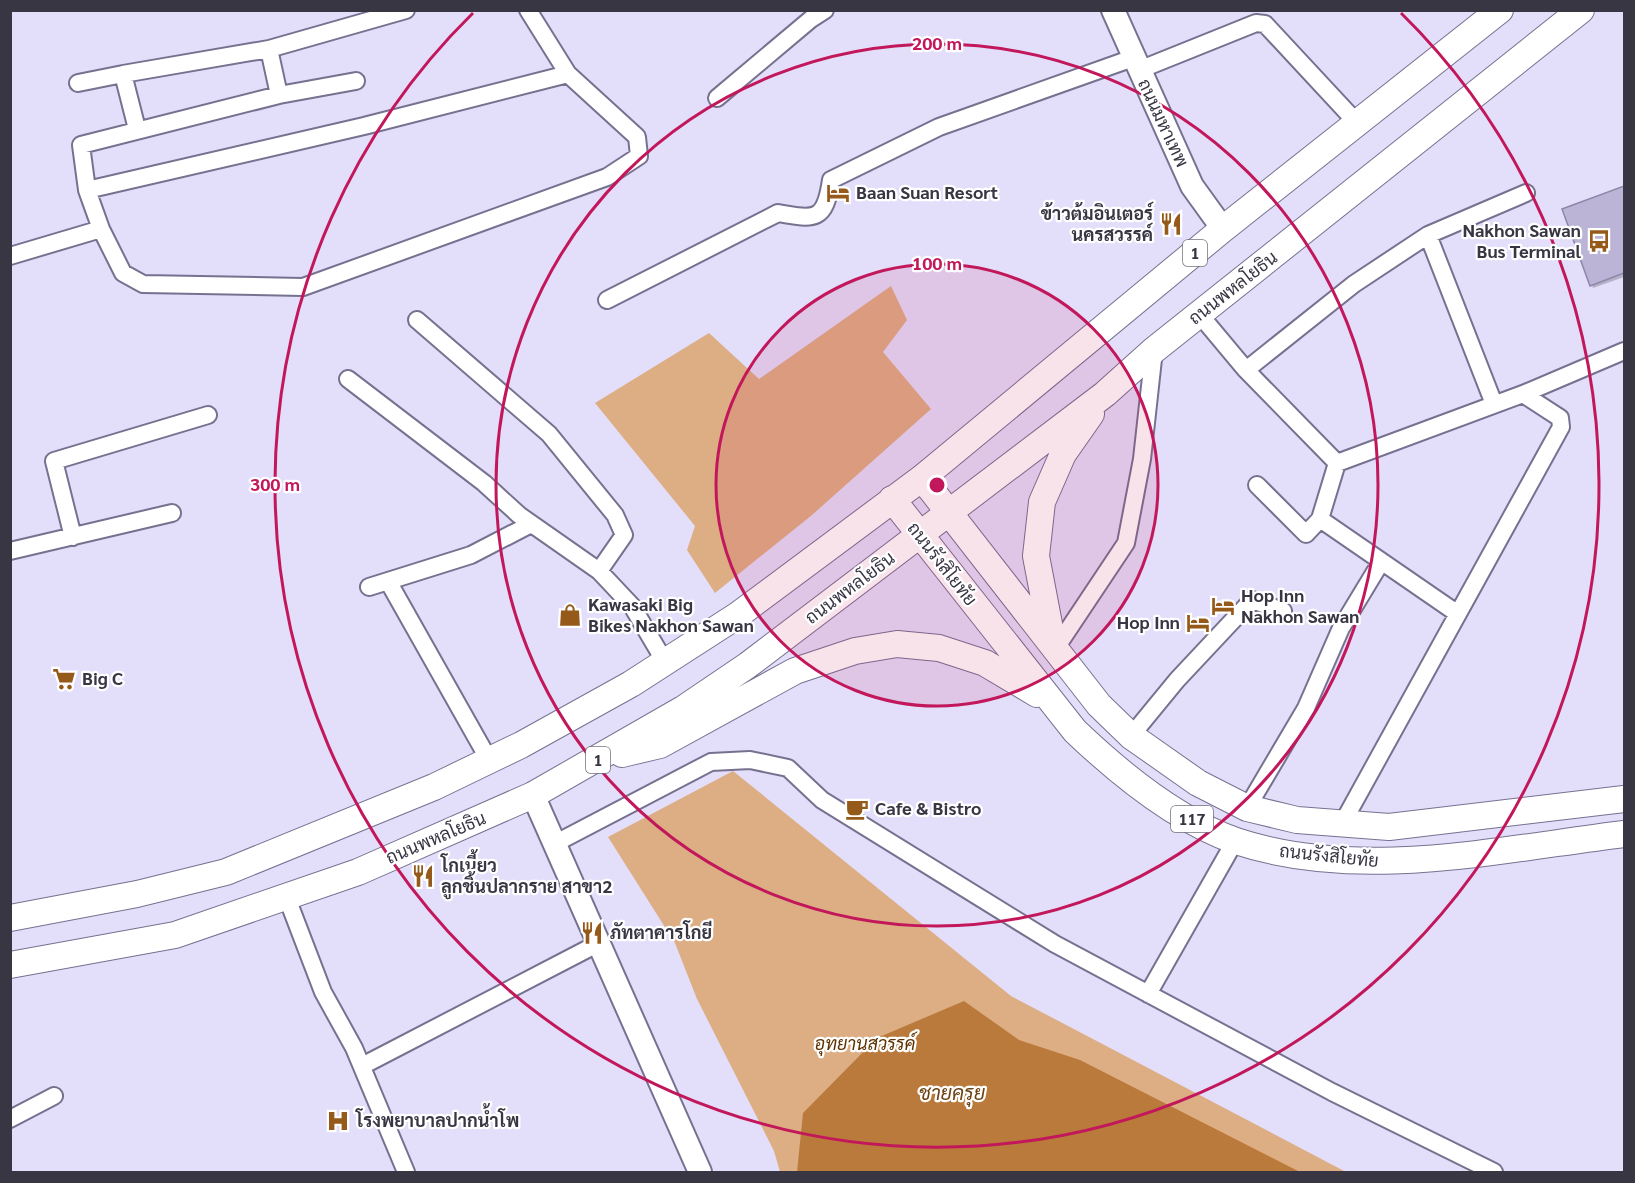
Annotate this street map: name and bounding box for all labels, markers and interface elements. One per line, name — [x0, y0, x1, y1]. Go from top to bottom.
text: 200 m — [912, 31, 962, 54]
street label: ถนนมหาเทพ — [1134, 74, 1195, 170]
hotel icon: Baan Suan Resort — [825, 180, 851, 206]
place label: Baan Suan Resort — [856, 180, 998, 203]
place label: ข้าวต้มอินเตอร์ นครสวรรค์ — [1041, 201, 1154, 245]
restaurant icon: ข้าวต้มอินเตอร์ นครสวรรค์ — [1158, 211, 1184, 237]
place label: Nakhon Sawan Bus Terminal — [1463, 218, 1582, 262]
bus stop icon: Nakhon Sawan Bus Terminal — [1586, 228, 1612, 254]
road number: 1 — [1183, 240, 1207, 266]
street label: ถนนพหลโยธิน — [1183, 245, 1281, 329]
text: 100 m — [912, 251, 962, 274]
text: 300 m — [250, 472, 300, 495]
centre of rings — [927, 475, 947, 495]
street label: ถนนรังสิโยทัย — [903, 517, 983, 610]
street label: ถนนพหลโยธิน — [800, 546, 899, 628]
place label: Hop Inn Nakhon Sawan — [1241, 583, 1359, 627]
place label: Kawasaki Big Bikes Nakhon Sawan — [588, 592, 754, 636]
hotel icon: Hop Inn Nakhon Sawan — [1210, 593, 1236, 619]
shop icon: Kawasaki Big Bikes Nakhon Sawan — [557, 602, 583, 628]
place label: Hop Inn — [1117, 610, 1180, 633]
hotel icon: Hop Inn — [1185, 610, 1211, 636]
supermarket icon: Big C — [51, 666, 77, 692]
place label: Big C — [82, 666, 123, 689]
road number: 1 — [586, 747, 610, 773]
cafe icon: Cafe & Bistro — [844, 796, 870, 822]
place label: Cafe & Bistro — [875, 796, 981, 819]
street label: ถนนพหลโยธิน — [382, 805, 489, 868]
road number: 117 — [1171, 806, 1213, 832]
street label: ถนนรังสิโยทัย — [1278, 838, 1380, 871]
place label: โกเนี้ยว ลูกชิ้นปลากราย สาขา2 — [440, 849, 612, 900]
restaurant icon: โกเนี้ยว ลูกชิ้นปลากราย สาขา2 — [410, 863, 436, 889]
restaurant icon: ภัทตาคารโกยี — [579, 920, 605, 946]
place label: ภัทตาคารโกยี — [610, 920, 712, 943]
park label: อุทยานสวรรค์ — [815, 1031, 918, 1056]
water label: ชายครุย — [919, 1079, 986, 1107]
place label: โรงพยาบาลปากน้ำโพ — [355, 1103, 519, 1131]
hospital icon: โรงพยาบาลปากน้ำโพ — [325, 1108, 351, 1134]

